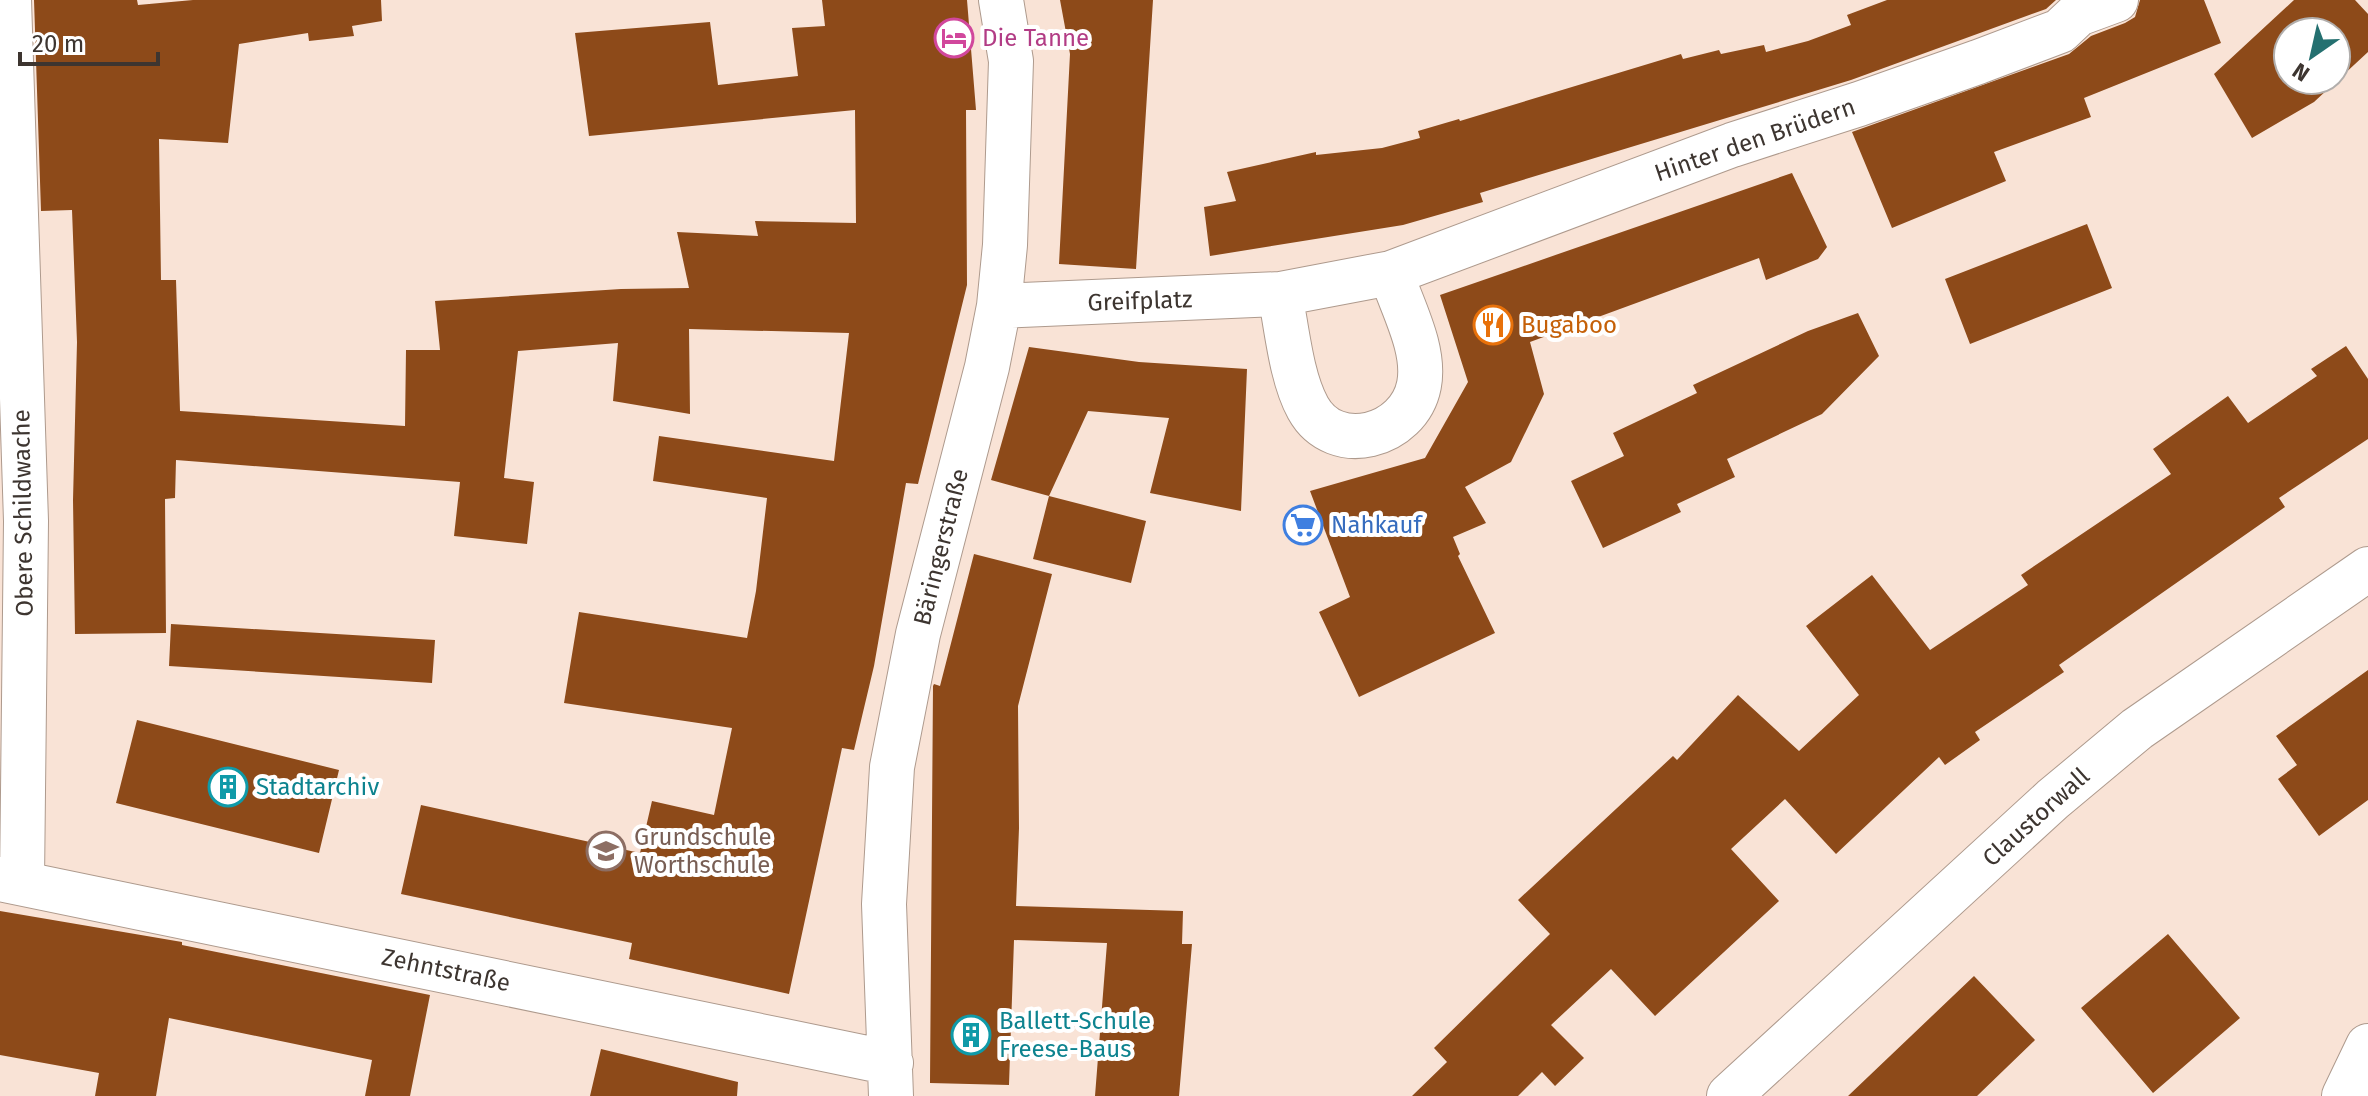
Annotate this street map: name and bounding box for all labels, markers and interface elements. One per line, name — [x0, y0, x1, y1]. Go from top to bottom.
scale bar — [20, 16, 158, 66]
north arrow — [2272, 16, 2352, 96]
hotel icon: Die Tanne — [933, 17, 975, 59]
place label: Die Tanne — [982, 24, 1089, 52]
text: 20 m — [32, 30, 84, 58]
text: N — [2287, 57, 2315, 87]
street label: Hinter den Brüdern — [1651, 92, 1859, 188]
street label: Greifplatz — [1087, 285, 1193, 317]
restaurant icon: Bugaboo — [1472, 304, 1514, 346]
place label: Bugaboo — [1521, 311, 1617, 339]
street label: Obere Schildwache — [7, 409, 39, 617]
street label: Bäringerstraße — [908, 466, 974, 628]
supermarket icon: Nahkauf — [1282, 504, 1324, 546]
place label: Nahkauf — [1331, 511, 1423, 539]
street label: Claustorwall — [1977, 762, 2095, 872]
building icon: Stadtarchiv — [207, 766, 249, 808]
place label: Stadtarchiv — [256, 773, 379, 801]
place label: Grundschule Worthschule — [634, 823, 772, 879]
school or university icon: Grundschule Worthschule — [585, 830, 627, 872]
street label: Zehntstraße — [379, 943, 513, 997]
place label: Ballett-Schule Freese-Baus — [999, 1007, 1151, 1063]
building icon: Ballett-Schule Freese-Baus — [950, 1014, 992, 1056]

